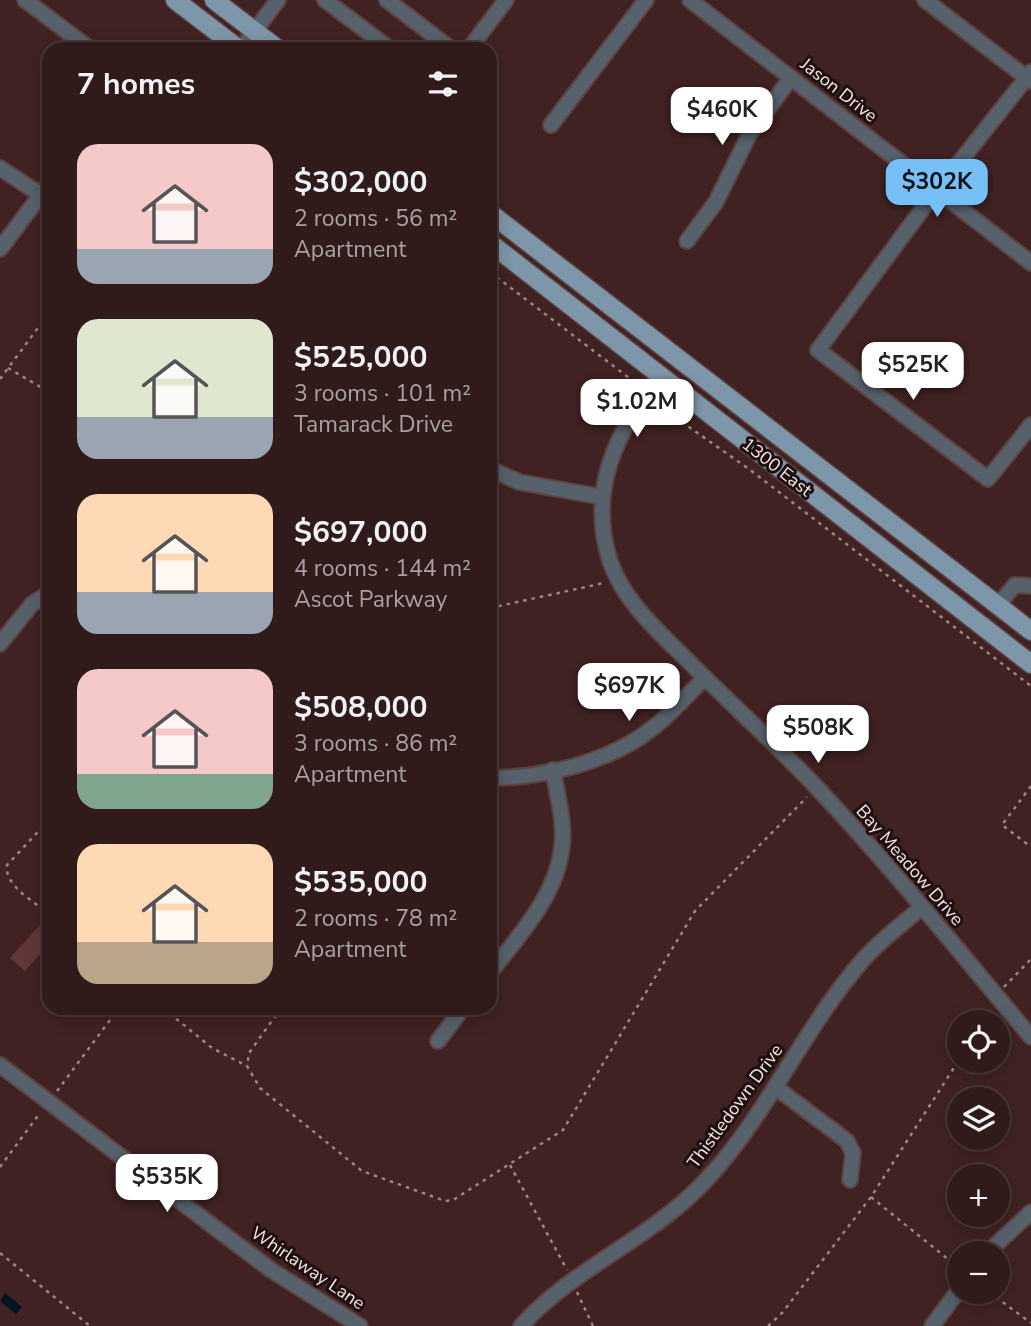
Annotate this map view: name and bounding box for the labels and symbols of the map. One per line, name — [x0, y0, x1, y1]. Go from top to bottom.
street label: Jason Drive — [795, 52, 882, 128]
pin: $460K — [673, 88, 771, 147]
pin: $302K — [888, 160, 986, 219]
pin: $525K — [864, 342, 962, 402]
pin: $1.02M — [580, 380, 694, 439]
street label: 1300 East — [737, 432, 817, 502]
pin: $697K — [580, 664, 678, 723]
pin: $508K — [769, 706, 867, 765]
street label: Bay Meadow Drive — [851, 799, 969, 931]
street label: Thistledown Drive — [682, 1039, 788, 1173]
pin: $535K — [118, 1154, 216, 1214]
street label: Whirlaway Lane — [246, 1221, 370, 1315]

